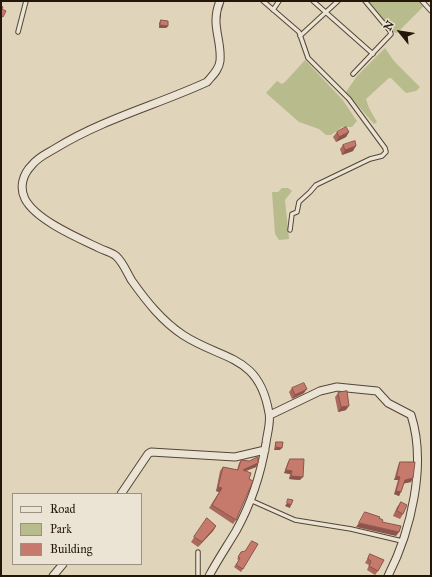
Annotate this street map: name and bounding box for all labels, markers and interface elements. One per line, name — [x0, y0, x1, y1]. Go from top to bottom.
north arrow — [380, 12, 420, 52]
text: N — [381, 18, 397, 33]
legend — [12, 493, 142, 565]
text: Road — [50, 502, 76, 516]
text: Park — [50, 522, 72, 536]
text: Building — [50, 542, 92, 556]

